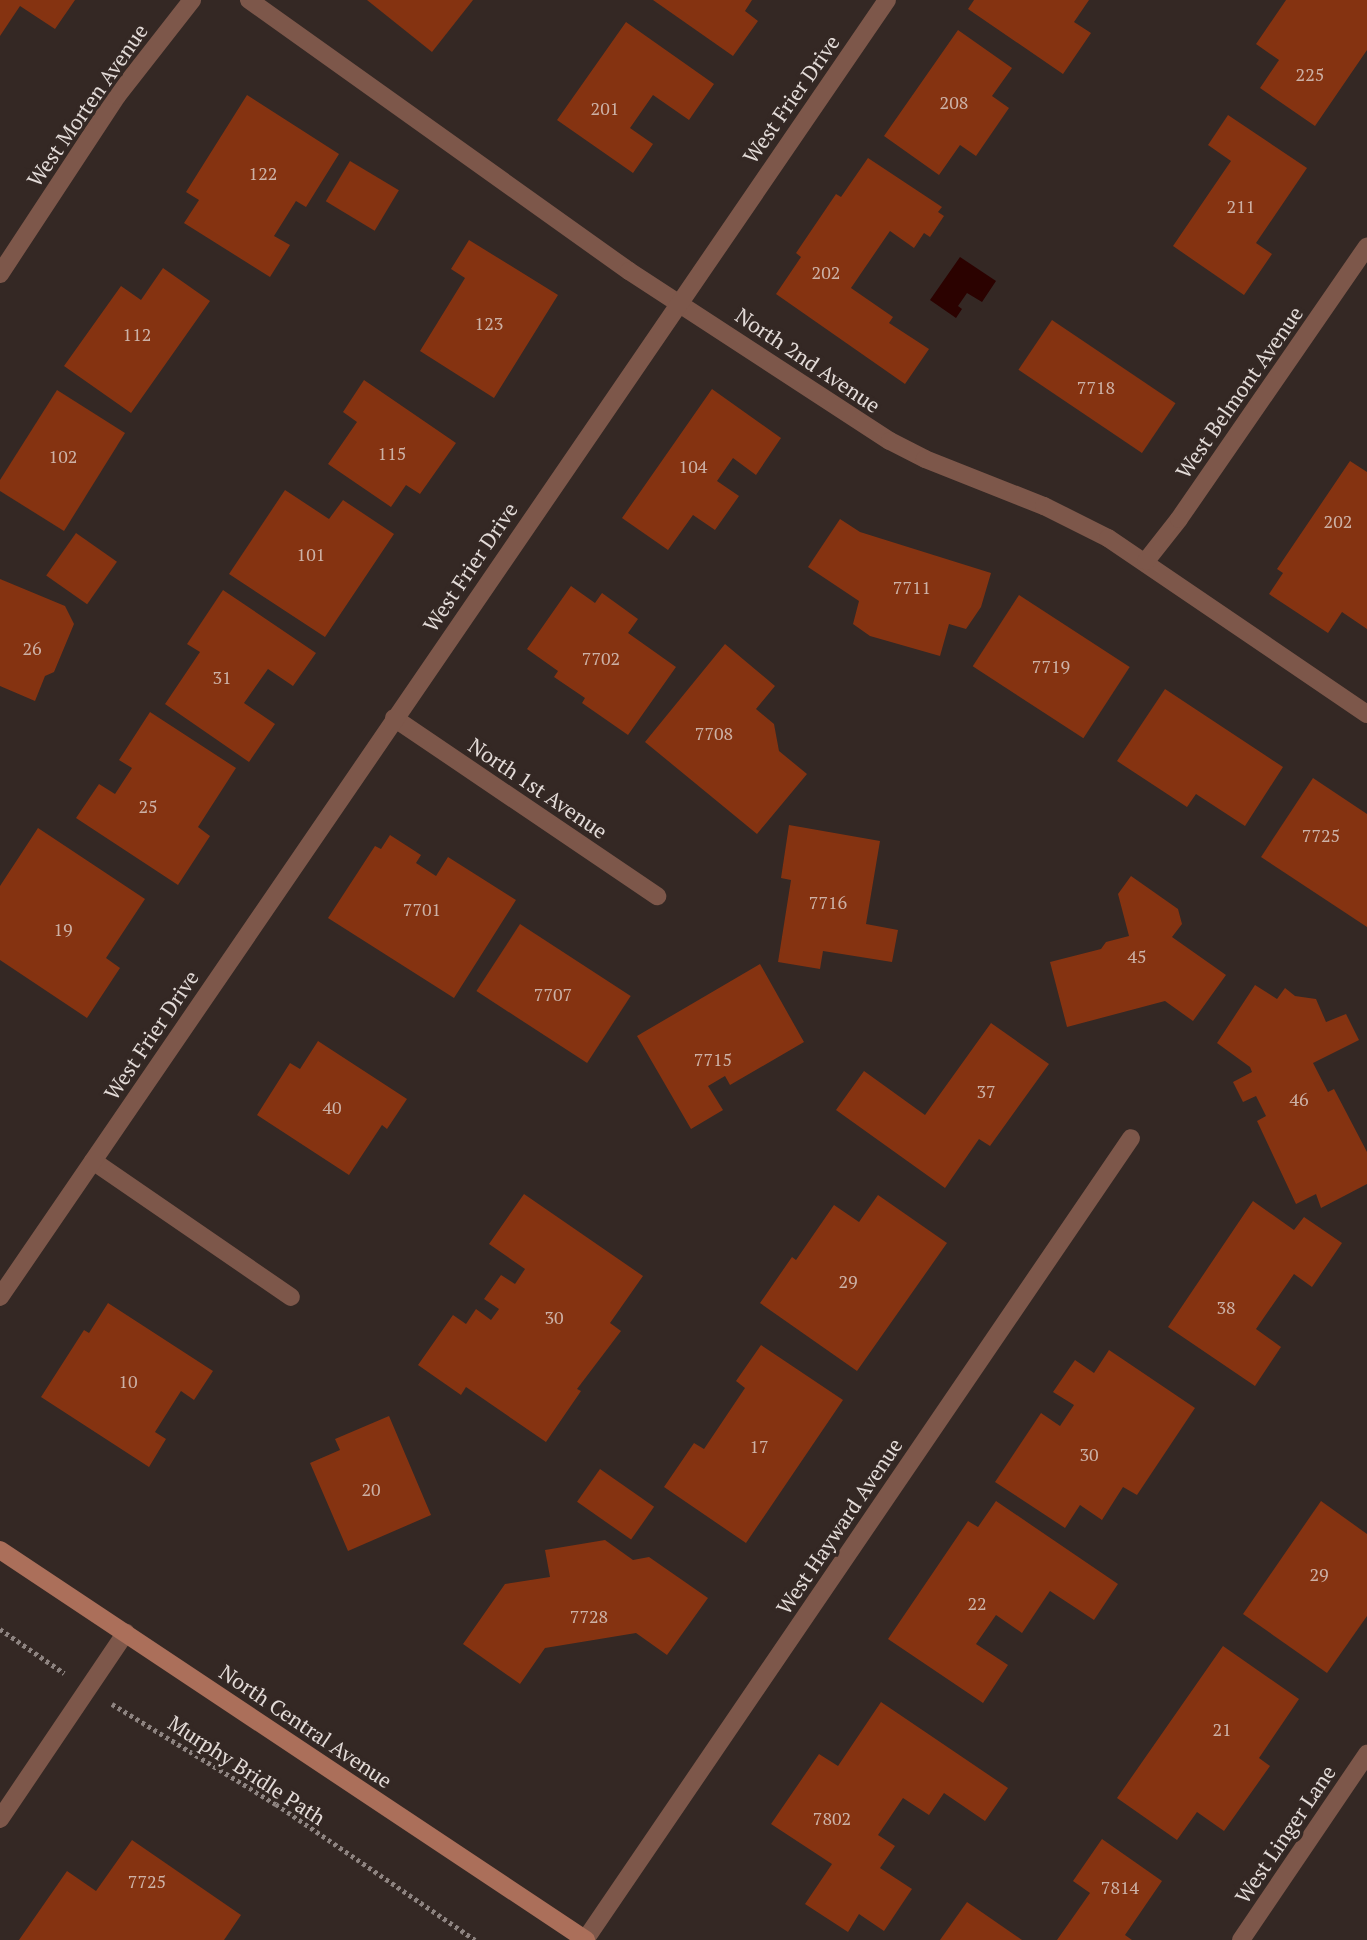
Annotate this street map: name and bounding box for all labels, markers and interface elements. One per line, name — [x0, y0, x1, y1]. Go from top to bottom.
street label: West Morten Avenue — [21, 19, 153, 191]
street label: West Frier Drive — [738, 30, 844, 168]
house number: 225 — [1296, 63, 1324, 85]
house number: 208 — [940, 91, 968, 113]
house number: 201 — [591, 97, 619, 119]
house number: 122 — [249, 162, 277, 184]
house number: 211 — [1227, 195, 1255, 217]
house number: 202 — [812, 261, 840, 283]
street label: West Belmont Avenue — [1170, 301, 1308, 483]
street label: North 2nd Avenue — [731, 302, 885, 418]
house number: 123 — [475, 312, 503, 334]
house number: 112 — [123, 323, 151, 345]
house number: 7718 — [1077, 376, 1115, 398]
house number: 115 — [378, 442, 406, 464]
house number: 102 — [49, 445, 77, 467]
house number: 104 — [679, 455, 707, 477]
street label: West Frier Drive — [417, 498, 523, 636]
house number: 202 — [1324, 510, 1352, 532]
house number: 101 — [297, 543, 325, 565]
house number: 7711 — [893, 576, 931, 598]
house number: 26 — [22, 637, 42, 659]
house number: 7702 — [582, 647, 620, 669]
house number: 7719 — [1032, 655, 1070, 677]
house number: 31 — [212, 666, 232, 688]
house number: 7708 — [695, 722, 733, 744]
street label: North 1st Avenue — [464, 732, 612, 844]
house number: 25 — [138, 795, 158, 817]
house number: 7725 — [1302, 824, 1340, 846]
house number: 7716 — [809, 891, 847, 913]
house number: 7701 — [403, 898, 441, 920]
house number: 19 — [53, 918, 73, 940]
house number: 45 — [1127, 945, 1147, 967]
street label: West Frier Drive — [98, 966, 204, 1104]
house number: 7707 — [534, 983, 572, 1005]
house number: 7715 — [694, 1048, 732, 1070]
house number: 37 — [976, 1080, 996, 1102]
house number: 46 — [1289, 1088, 1309, 1110]
house number: 40 — [322, 1096, 342, 1118]
house number: 29 — [838, 1270, 858, 1292]
house number: 38 — [1216, 1296, 1236, 1318]
house number: 30 — [544, 1306, 564, 1328]
house number: 10 — [118, 1370, 138, 1392]
street label: West Hayward Avenue — [771, 1433, 907, 1619]
house number: 17 — [749, 1435, 769, 1457]
house number: 30 — [1079, 1443, 1099, 1465]
house number: 20 — [361, 1478, 381, 1500]
house number: 29 — [1309, 1563, 1329, 1585]
house number: 22 — [967, 1592, 987, 1614]
house number: 7728 — [570, 1605, 608, 1627]
street label: North Central Avenue — [215, 1659, 397, 1793]
street label: Murphy Bridle Path — [164, 1710, 330, 1830]
house number: 21 — [1212, 1718, 1232, 1740]
street label: West Linger Lane — [1230, 1760, 1340, 1908]
house number: 7802 — [813, 1807, 851, 1829]
house number: 7725 — [128, 1870, 166, 1892]
house number: 7814 — [1101, 1876, 1139, 1898]

